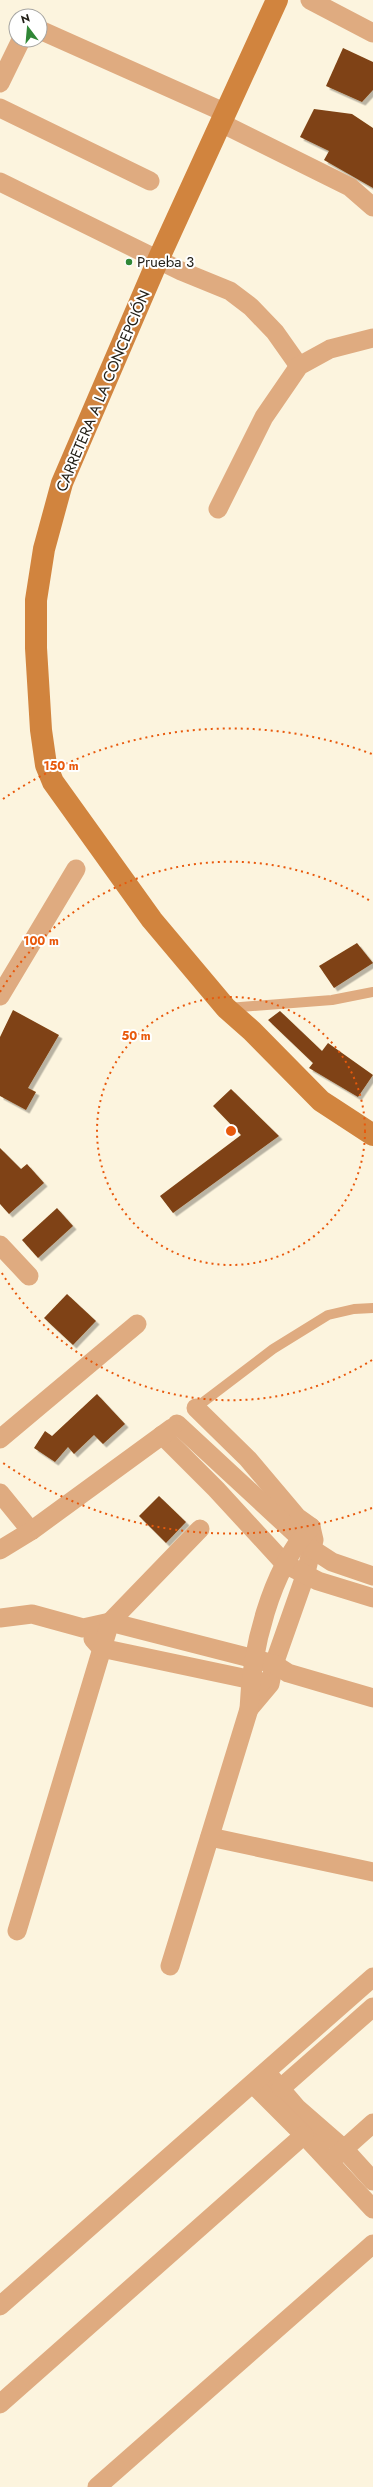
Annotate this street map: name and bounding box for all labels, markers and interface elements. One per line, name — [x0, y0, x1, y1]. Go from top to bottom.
north arrow — [8, 8, 48, 48]
text: N — [19, 9, 32, 27]
place label: Prueba 3 — [137, 251, 194, 273]
marker: Prueba 3 — [124, 257, 134, 267]
street label: CARRETERA A LA CONCEPCIÓN — [50, 287, 156, 495]
text: 150 m — [43, 757, 79, 775]
text: 100 m — [23, 932, 59, 950]
text: 50 m — [121, 1027, 151, 1045]
centre of rings — [224, 1124, 238, 1138]

